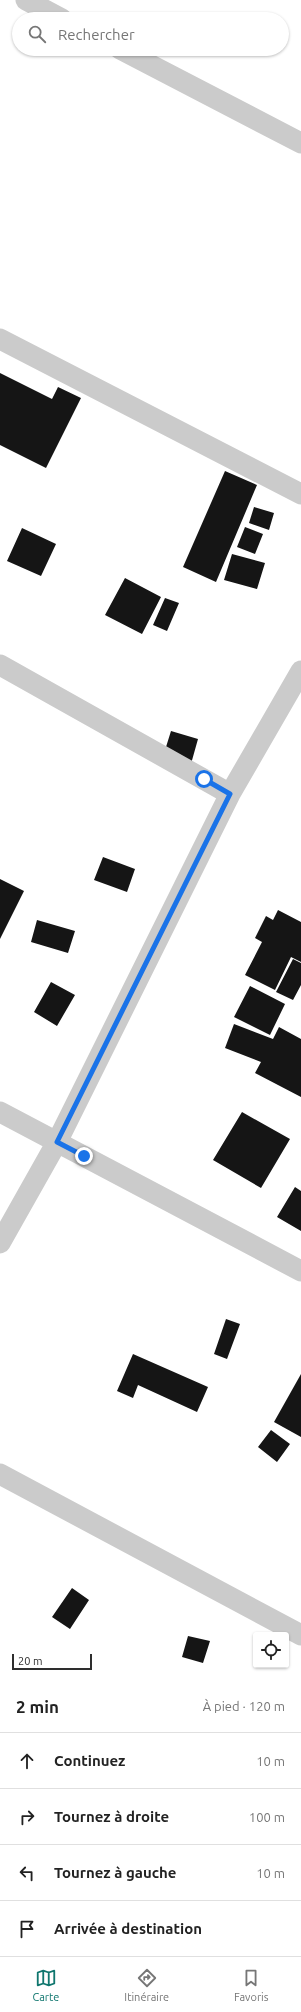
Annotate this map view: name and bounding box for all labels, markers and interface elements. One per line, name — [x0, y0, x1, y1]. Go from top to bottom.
search box — [12, 12, 289, 56]
icon: search — [26, 23, 48, 45]
text: Rechercher — [58, 26, 135, 43]
route start — [195, 770, 213, 788]
route end — [75, 1147, 93, 1165]
map controls — [253, 1632, 289, 1668]
button: locate — [253, 1632, 289, 1668]
scale bar — [12, 1652, 92, 1671]
text: 20 m — [18, 1655, 42, 1667]
text: 2 min — [16, 1697, 59, 1716]
text: À pied · 120 m — [203, 1699, 285, 1713]
icon: ahead — [16, 1750, 38, 1772]
text: Continuez — [54, 1752, 125, 1769]
text: 10 m — [256, 1754, 285, 1768]
icon: right — [16, 1806, 38, 1828]
text: Tournez à droite — [54, 1808, 169, 1825]
text: 100 m — [249, 1810, 285, 1824]
icon: left — [16, 1862, 38, 1884]
text: Tournez à gauche — [54, 1864, 177, 1881]
text: 10 m — [256, 1866, 285, 1880]
icon: arrive — [16, 1918, 38, 1940]
text: Arrivée à destination — [54, 1920, 202, 1937]
tab: Carte — [32, 1967, 59, 2003]
tab: Itinéraire — [124, 1967, 169, 2003]
tab: Favoris — [234, 1967, 269, 2003]

